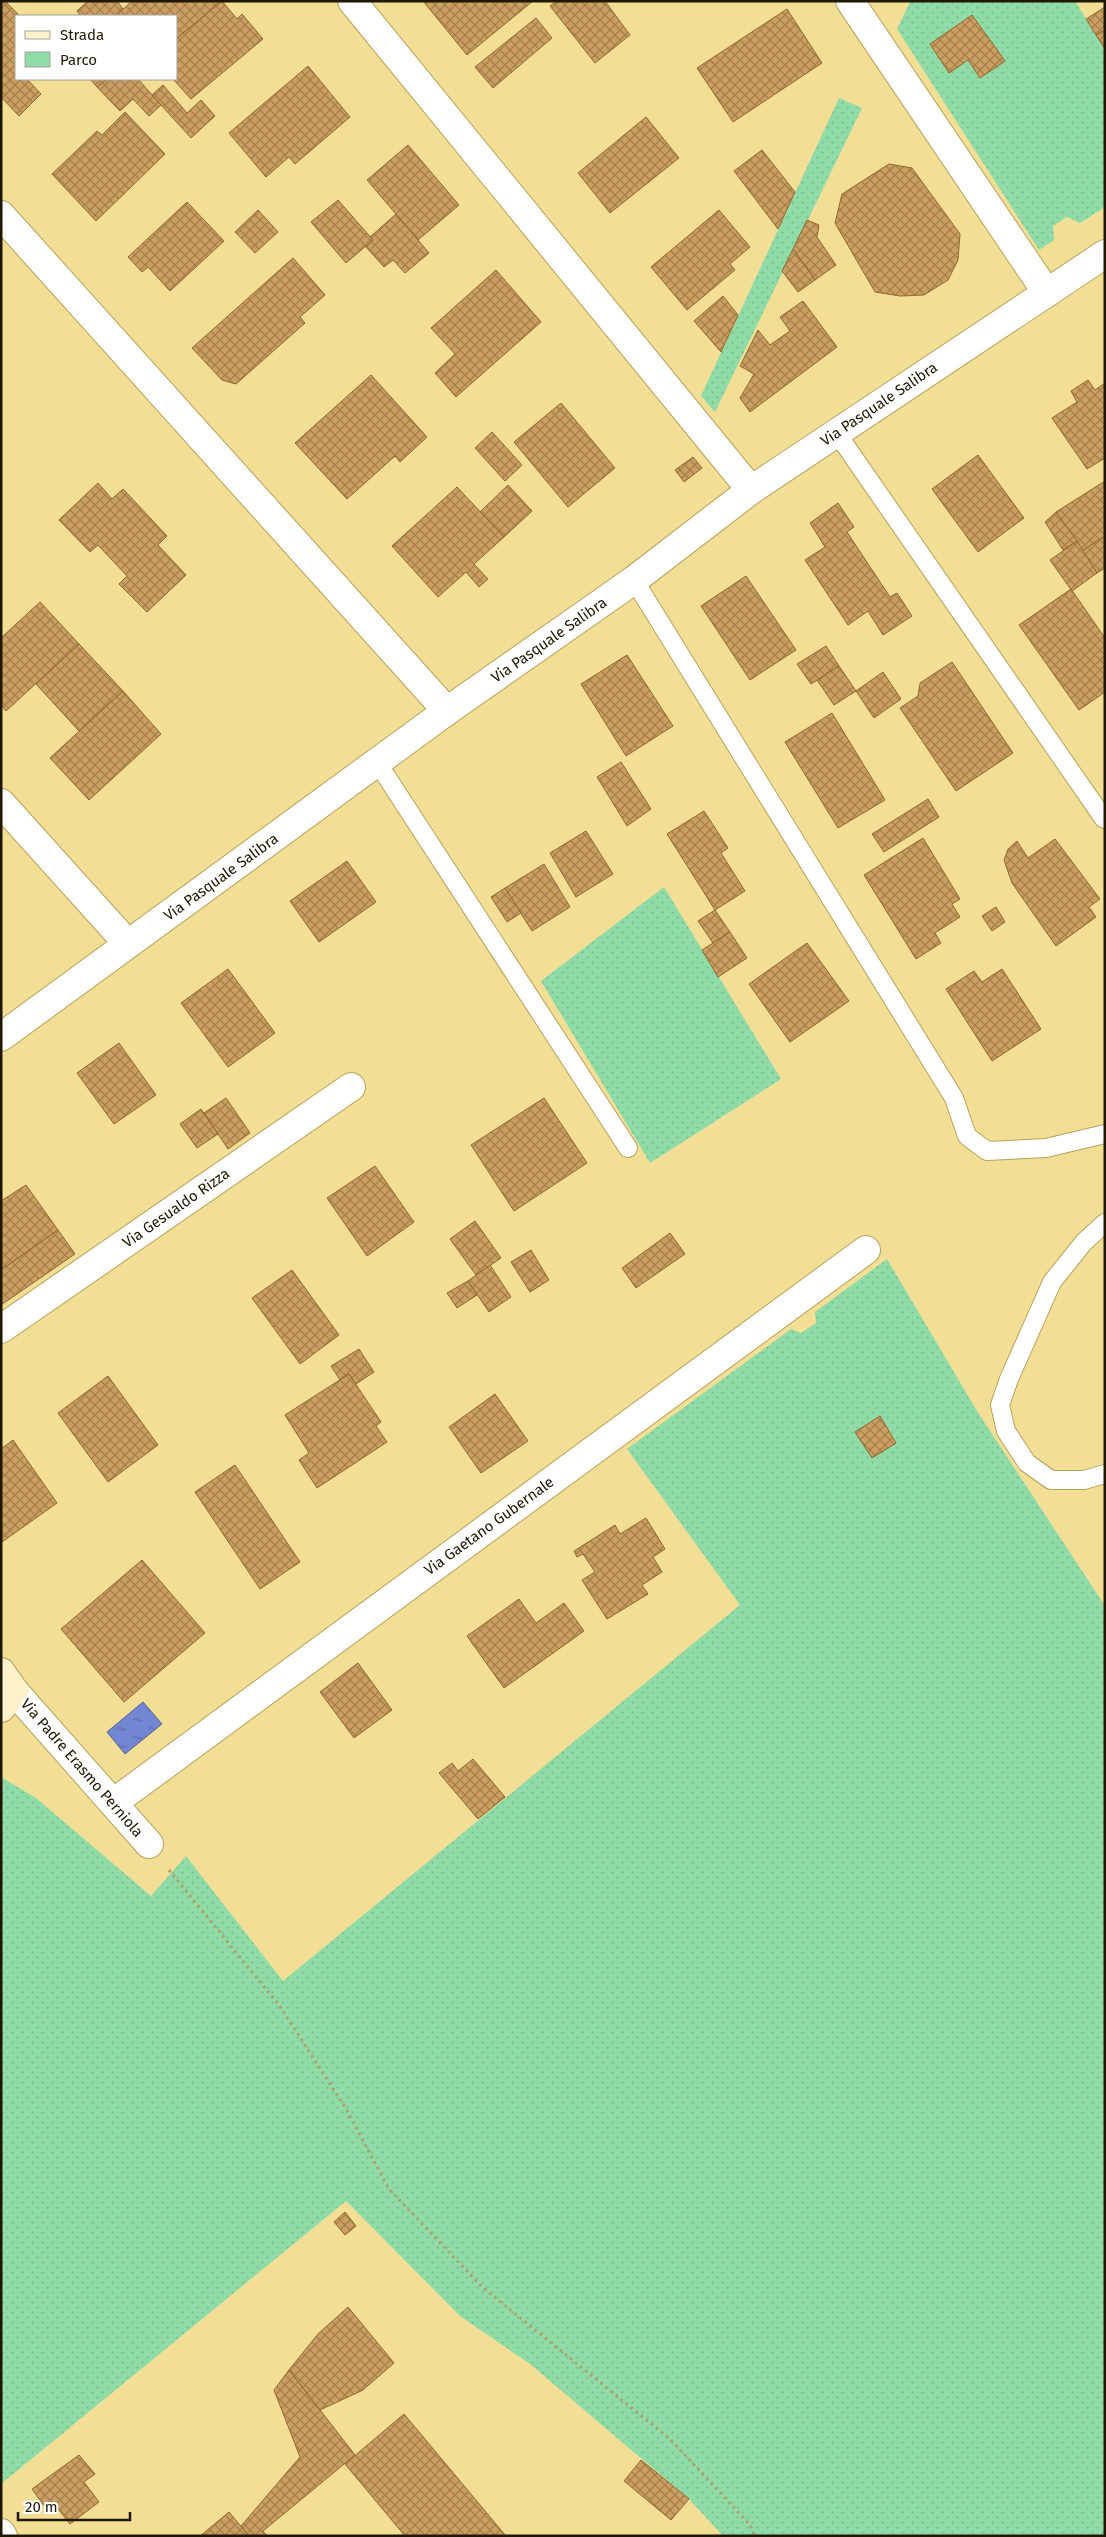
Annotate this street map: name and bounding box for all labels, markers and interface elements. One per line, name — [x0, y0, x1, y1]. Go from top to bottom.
legend — [15, 15, 178, 80]
text: Strada — [60, 26, 104, 44]
text: Parco — [60, 51, 97, 69]
street label: Via Pasquale Salibra — [817, 358, 941, 450]
street label: Via Pasquale Salibra — [488, 593, 610, 687]
street label: Via Pasquale Salibra — [160, 829, 282, 925]
street label: Via Gesualdo Rizza — [119, 1164, 233, 1252]
street label: Via Gaetano Gubernale — [421, 1473, 557, 1579]
street label: Via Padre Erasmo Perniola — [17, 1695, 147, 1841]
scale bar — [18, 2490, 130, 2522]
text: 20 m — [25, 2498, 58, 2516]

